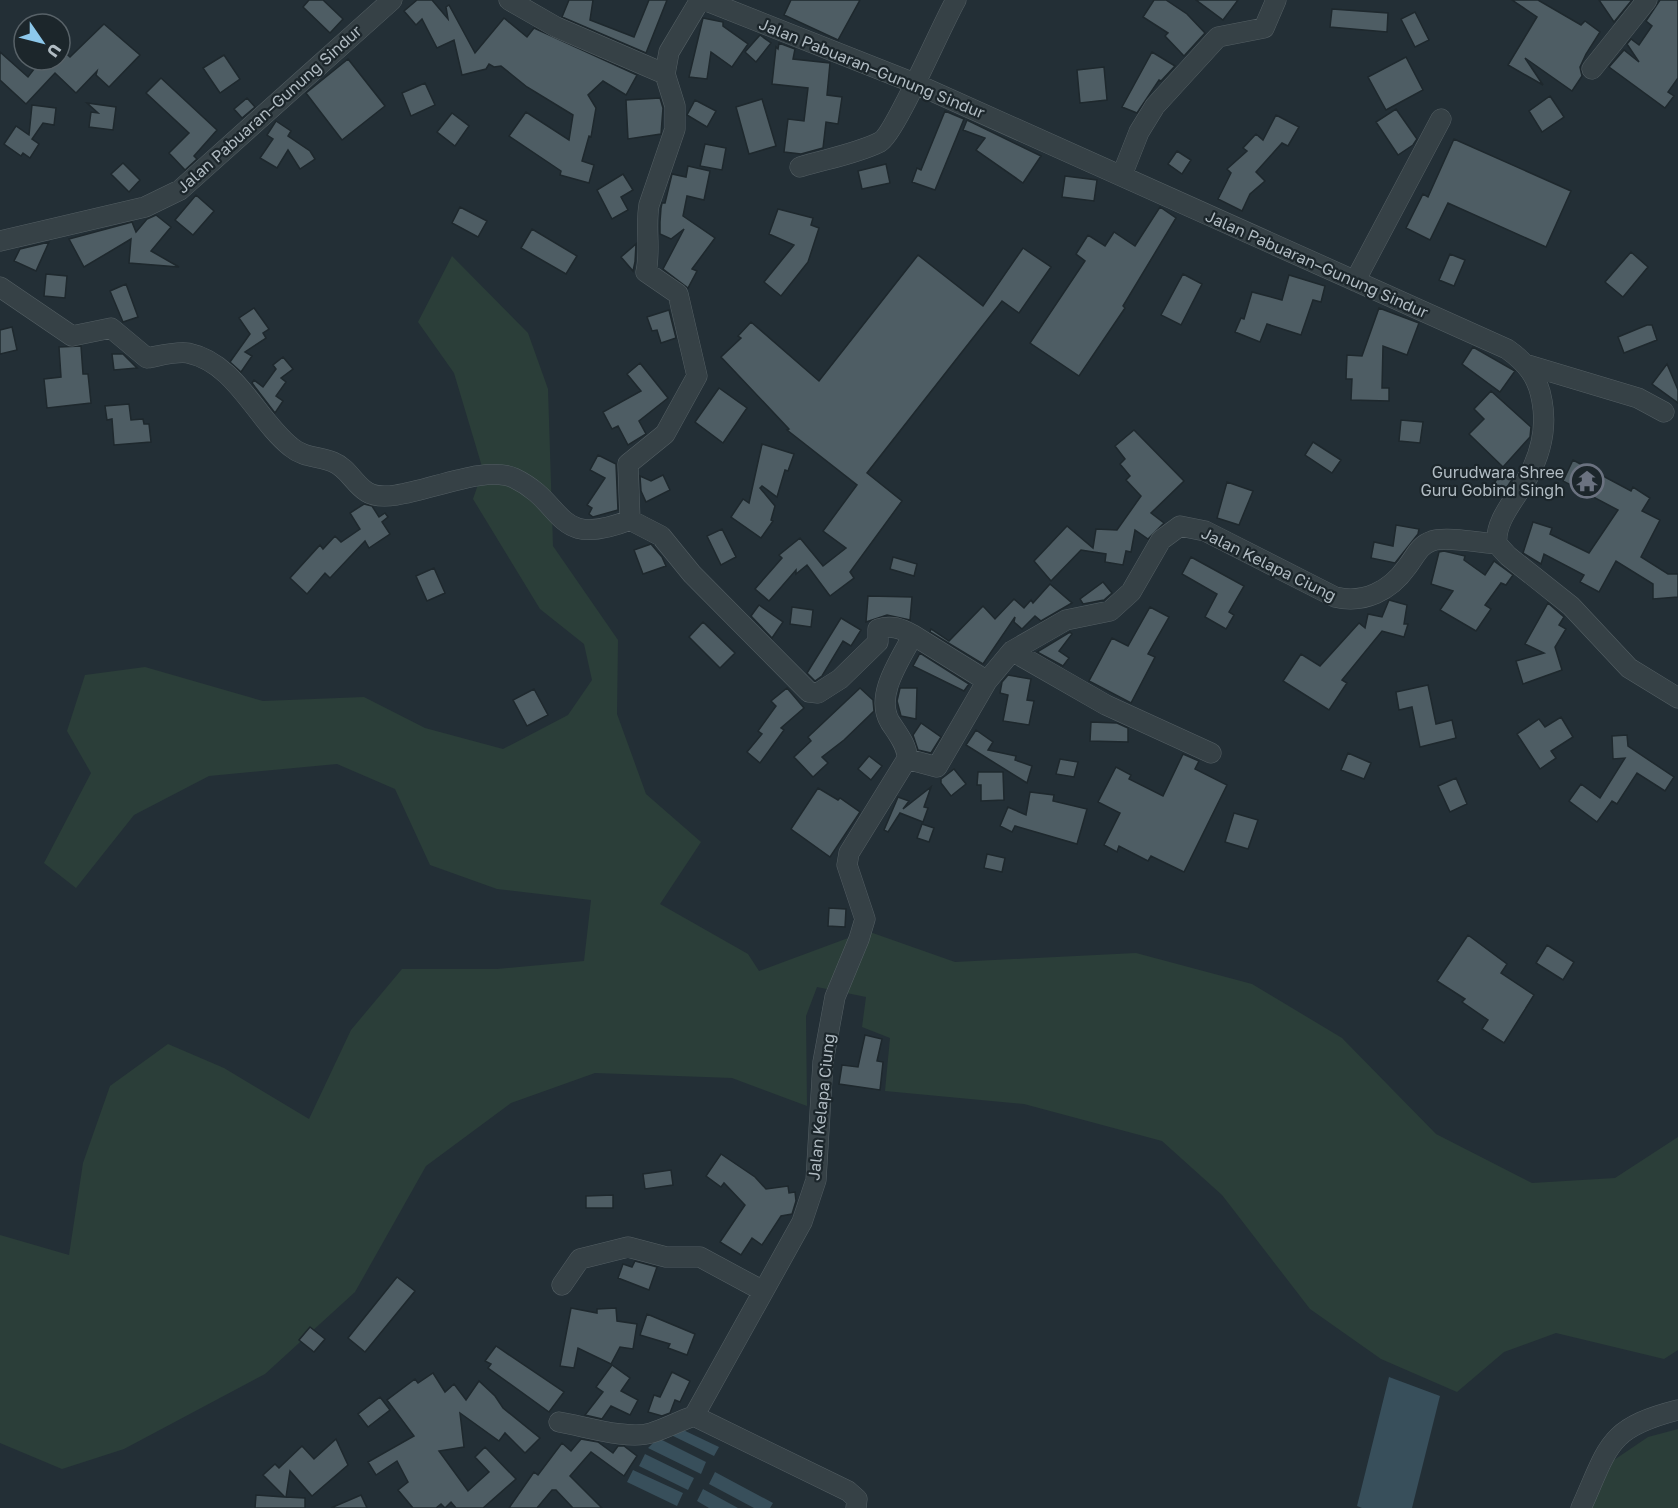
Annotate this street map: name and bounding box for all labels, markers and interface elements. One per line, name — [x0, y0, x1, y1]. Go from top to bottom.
north arrow — [12, 12, 72, 72]
street label: Jalan Pabuaran–Gunung Sindur — [756, 13, 988, 123]
street label: Jalan Pabuaran–Gunung Sindur — [173, 21, 365, 197]
text: U — [43, 40, 66, 61]
street label: Jalan Pabuaran–Gunung Sindur — [1203, 206, 1431, 322]
place label: Gurudwara Shree Guru Gobind Singh — [1420, 462, 1564, 500]
temple icon: Gurudwara Shree Guru Gobind Singh — [1569, 463, 1605, 499]
street label: Jalan Kelapa Ciung — [1198, 523, 1340, 605]
street label: Jalan Kelapa Ciung — [803, 1033, 839, 1181]

